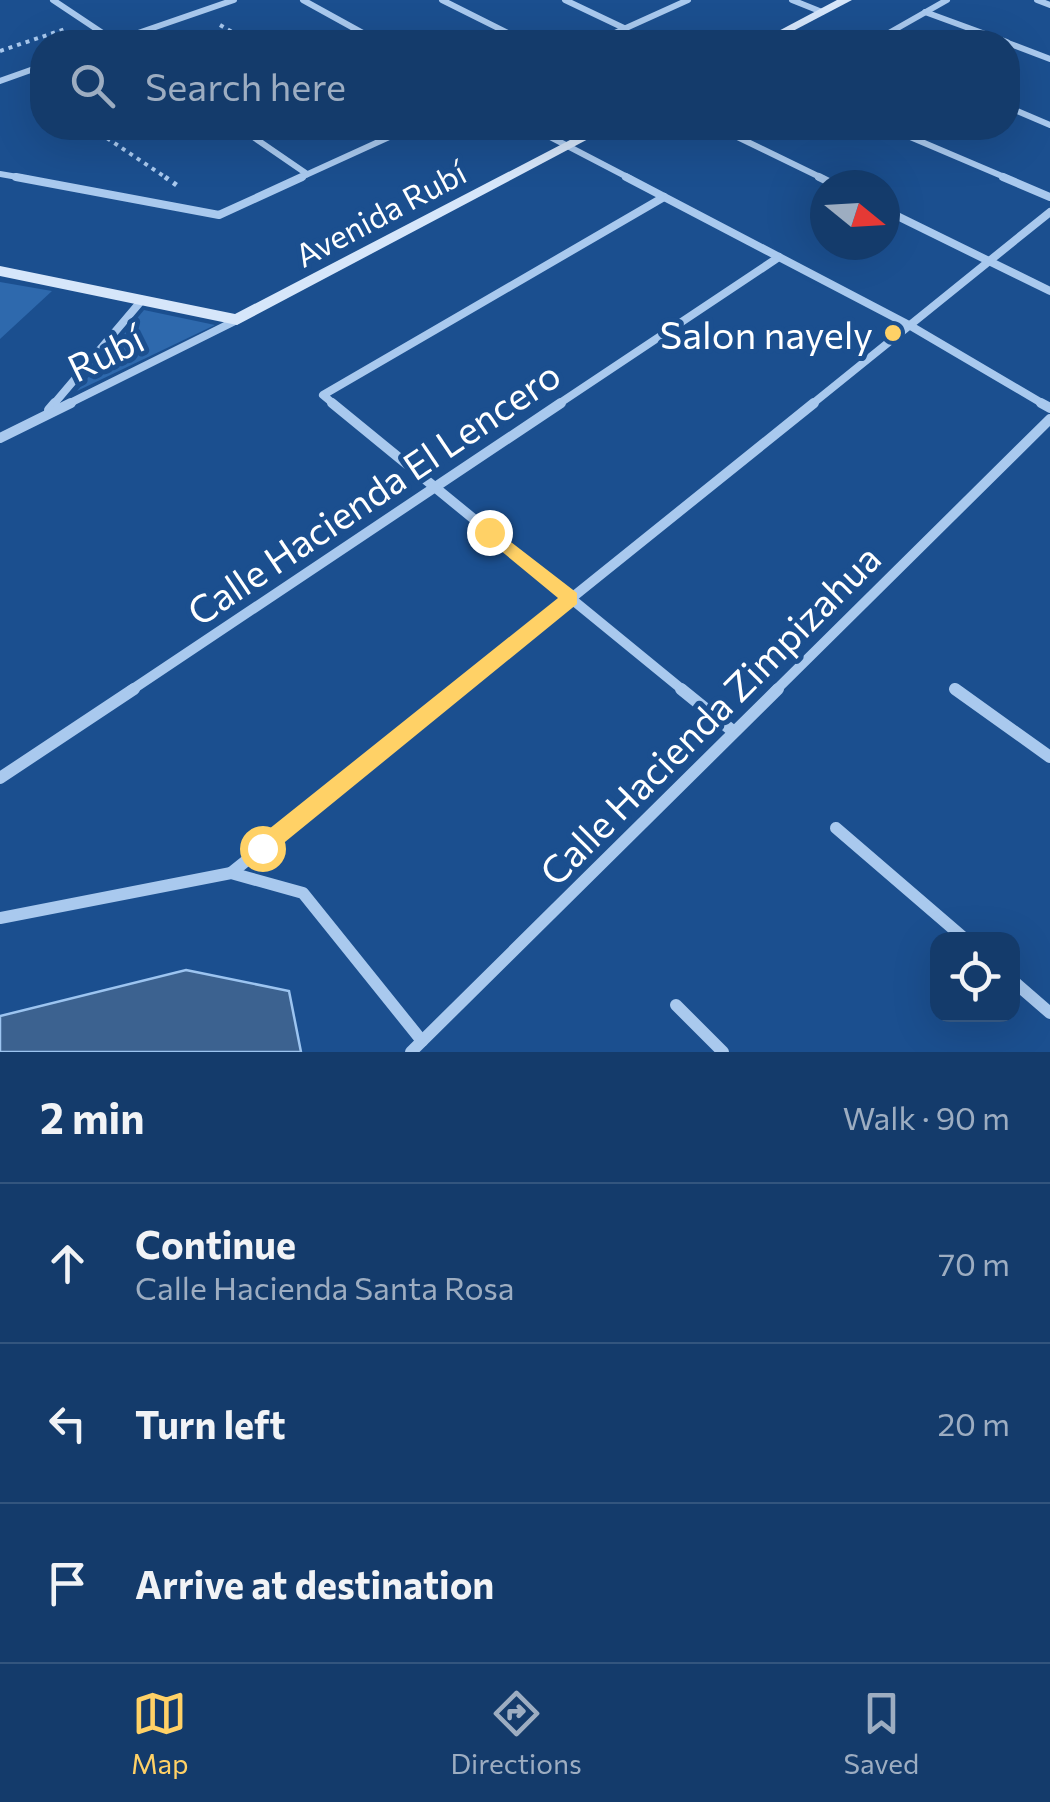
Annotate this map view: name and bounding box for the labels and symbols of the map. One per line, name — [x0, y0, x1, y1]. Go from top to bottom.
street label: Avenida Rubí — [288, 150, 474, 275]
north arrow — [810, 170, 900, 260]
place label: Salon nayely — [660, 310, 873, 357]
street label: Rubí — [59, 313, 152, 390]
marker: Salon nayely — [882, 322, 904, 344]
street label: Calle Hacienda El Lencero — [178, 350, 568, 634]
route end — [467, 510, 513, 556]
street label: Calle Hacienda Zimpizahua — [529, 534, 889, 894]
route start — [240, 826, 286, 872]

